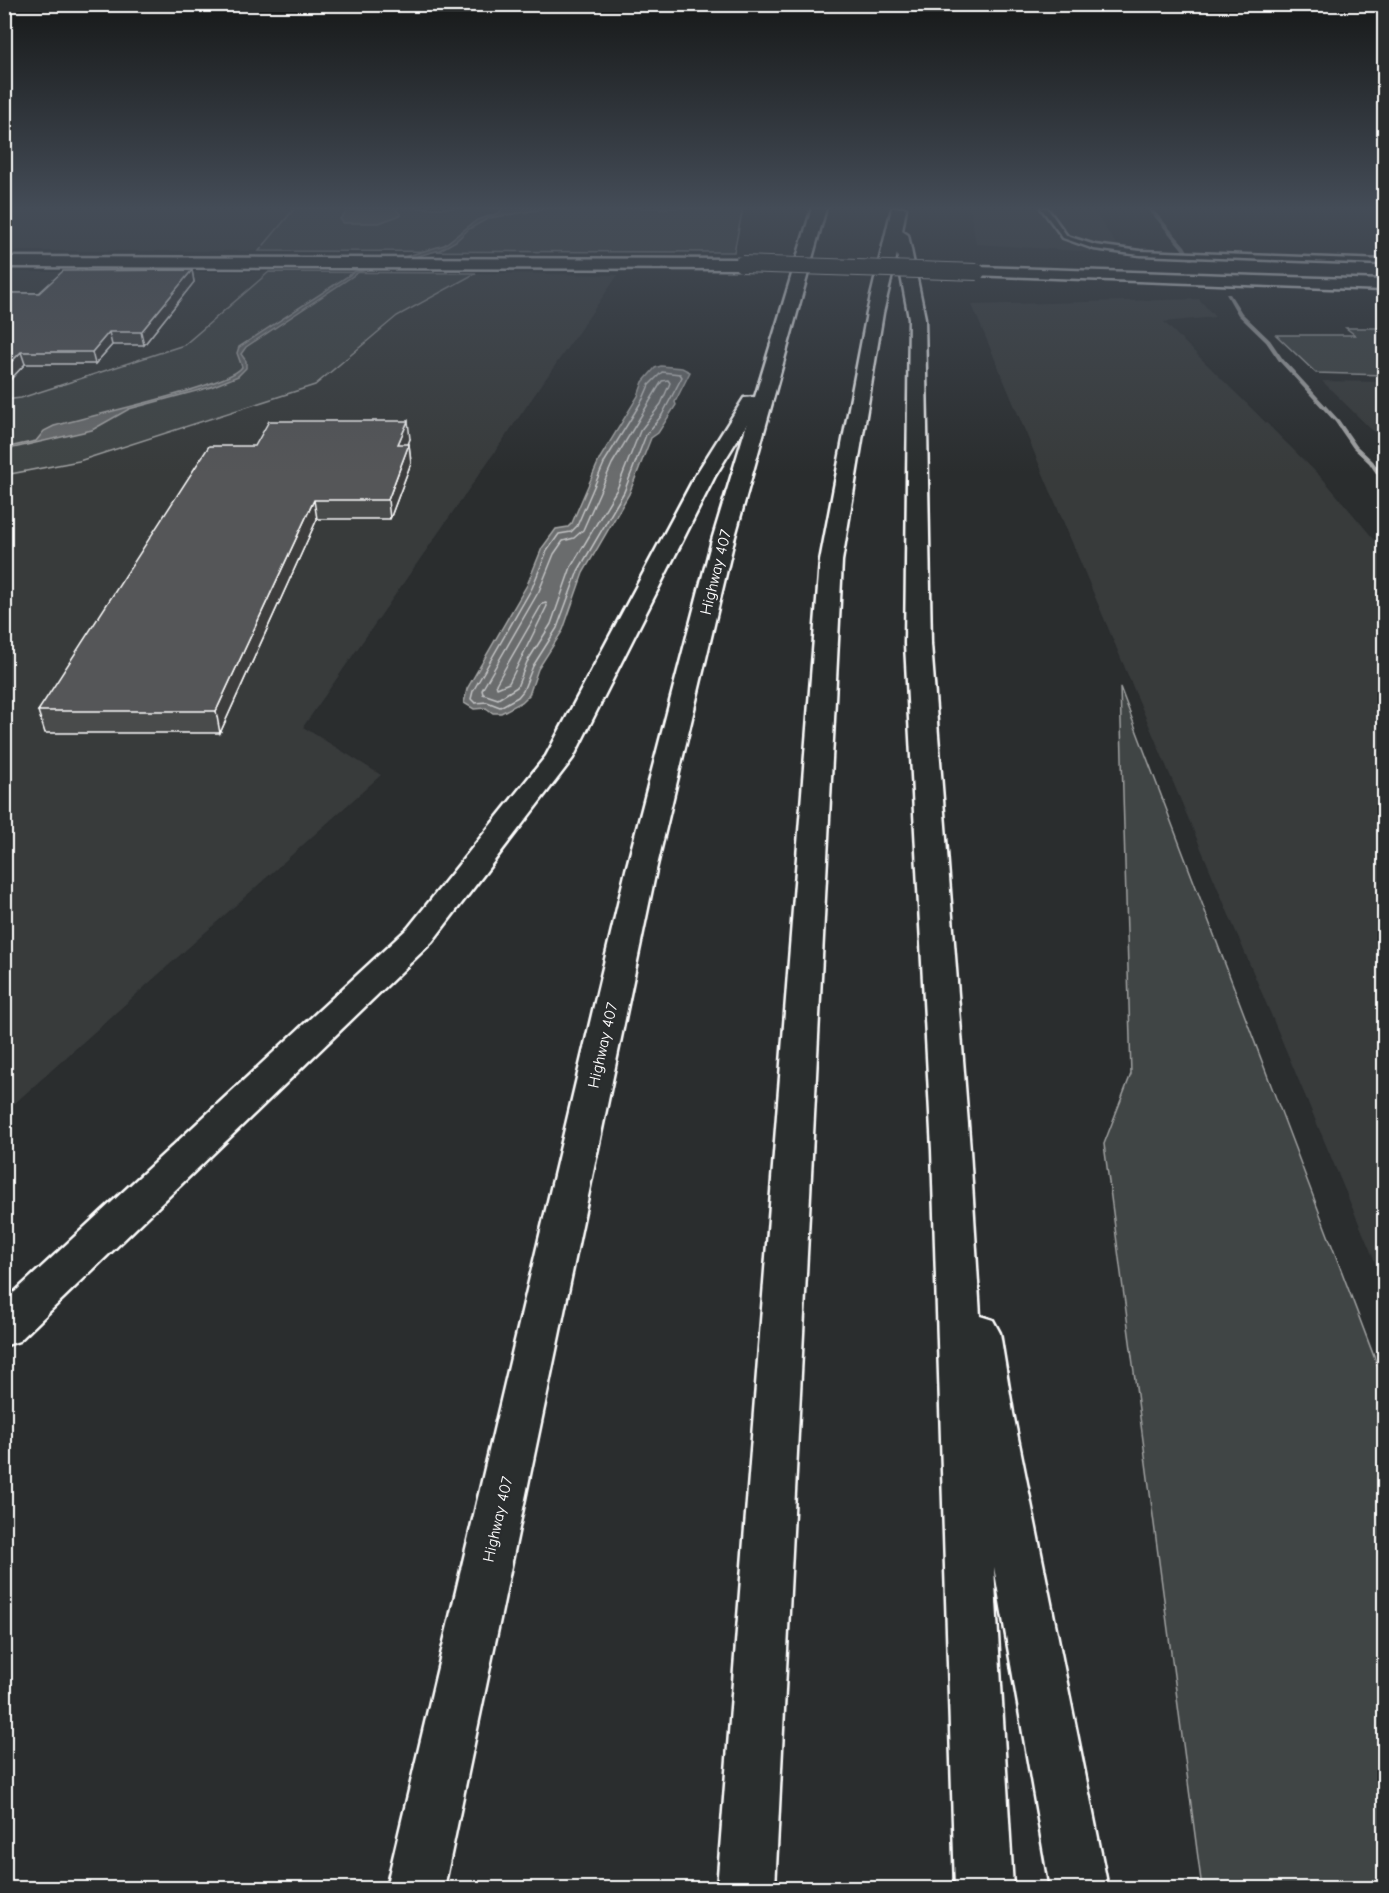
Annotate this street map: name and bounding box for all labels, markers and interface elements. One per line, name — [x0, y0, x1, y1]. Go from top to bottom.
street label: Highway 407 — [697, 527, 735, 617]
street label: Highway 407 — [584, 1000, 622, 1090]
street label: Highway 407 — [479, 1474, 517, 1564]

